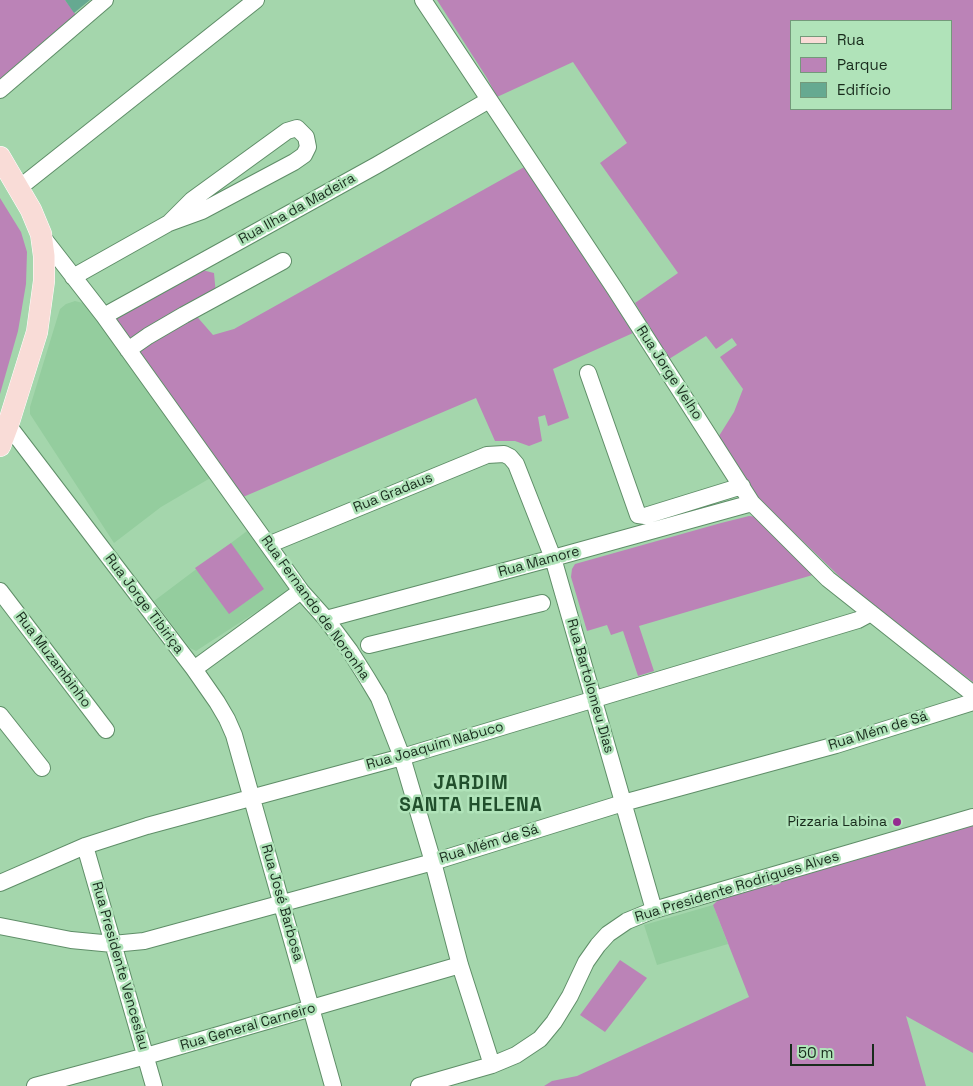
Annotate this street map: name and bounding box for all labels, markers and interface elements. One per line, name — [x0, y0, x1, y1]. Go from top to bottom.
legend — [790, 20, 953, 110]
text: Rua — [837, 30, 864, 49]
text: Parque — [837, 55, 888, 74]
text: Edifício — [837, 80, 891, 99]
street label: Rua Ilha da Madeira — [236, 170, 358, 248]
street label: Rua Jorge Velho — [632, 323, 706, 423]
street label: Rua Gradaus — [351, 469, 435, 517]
street label: Rua Fernando de Noronha — [257, 533, 373, 683]
street label: Rua Mamore — [497, 543, 581, 581]
street label: Rua Jorge Tibiriça — [101, 551, 187, 657]
street label: Rua Muzambinho — [12, 609, 94, 711]
street label: Rua Bartolomeu Dias — [563, 617, 617, 755]
street label: Rua Mém de Sá — [826, 708, 930, 754]
street label: Rua Joaquim Nabuco — [364, 718, 506, 774]
district label: JARDIM SANTA HELENA — [398, 773, 544, 817]
place label: Pizzaria Labina — [787, 814, 887, 830]
marker: Pizzaria Labina — [891, 816, 903, 828]
street label: Rua Mém de Sá — [437, 821, 541, 867]
street label: Rua José Barbosa — [257, 843, 307, 963]
street label: Rua Presidente Rodrigues Alves — [633, 848, 841, 926]
street label: Rua Presidente Venceslau — [88, 880, 152, 1052]
street label: Rua General Carneiro — [178, 1000, 318, 1054]
scale bar — [793, 1034, 877, 1066]
text: 50 m — [798, 1043, 833, 1062]

